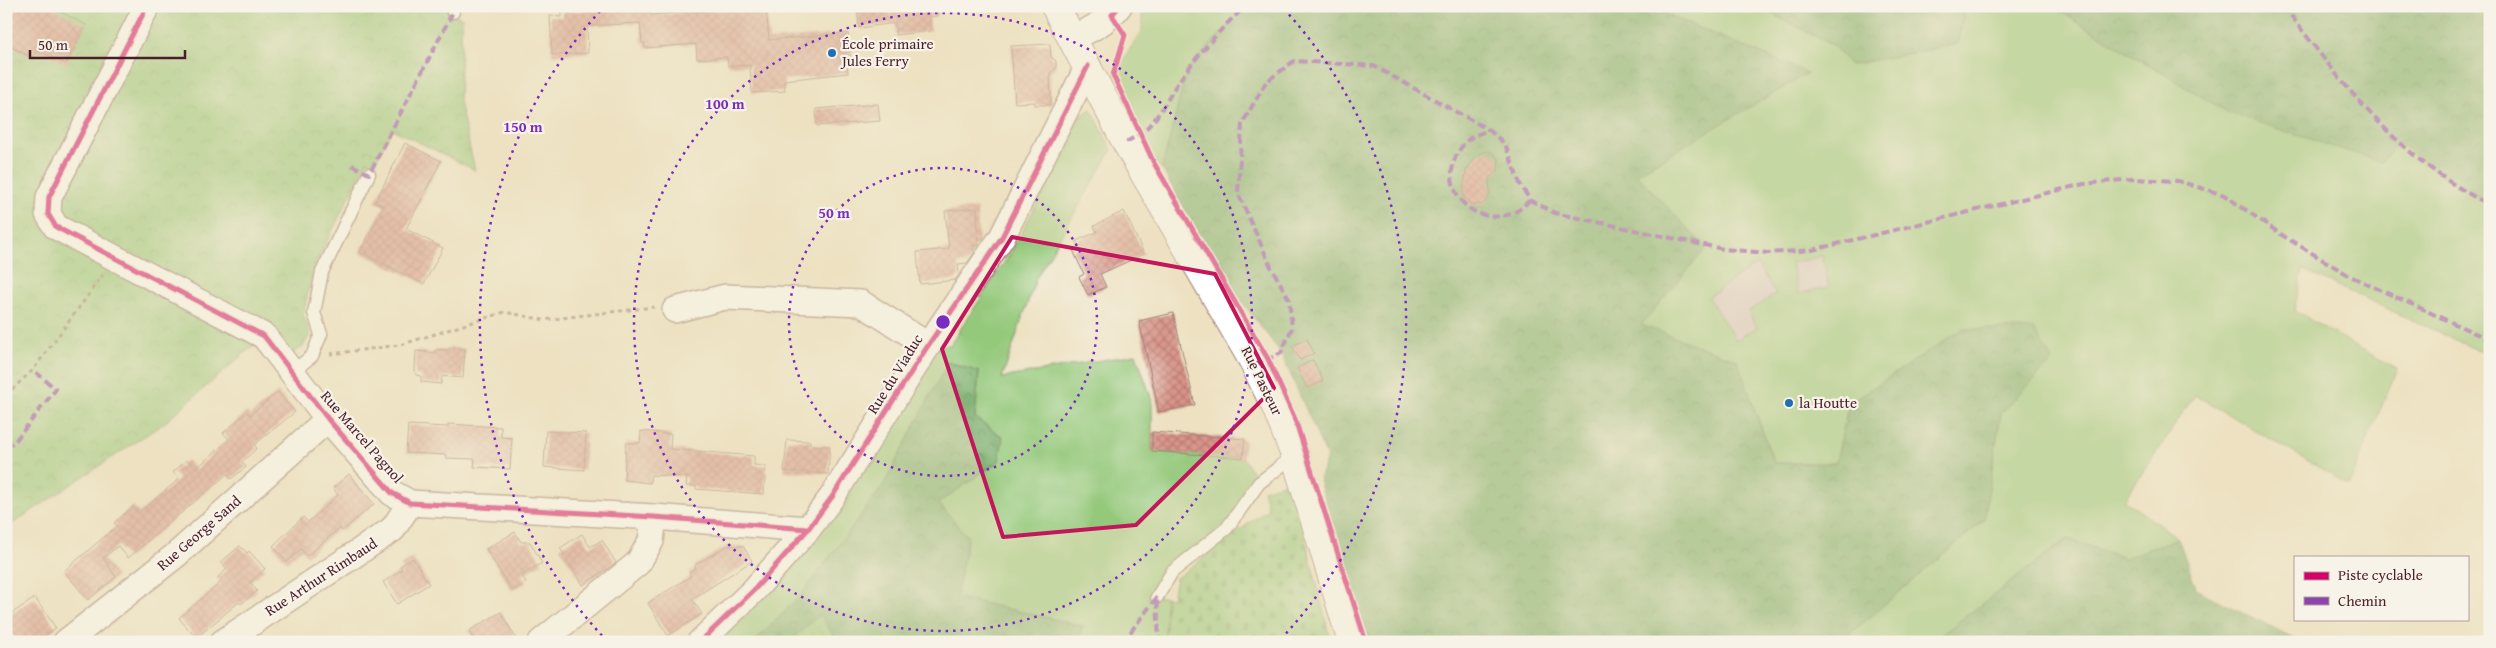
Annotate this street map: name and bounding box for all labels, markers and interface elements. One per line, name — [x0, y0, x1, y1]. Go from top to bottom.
scale bar — [30, 28, 185, 60]
place label: École primaire Jules Ferry — [840, 33, 933, 71]
text: 50 m — [38, 34, 69, 55]
marker: École primaire Jules Ferry — [826, 47, 838, 59]
text: 100 m — [705, 93, 745, 114]
text: 150 m — [503, 116, 543, 137]
text: 50 m — [818, 202, 850, 223]
centre of rings — [934, 313, 952, 331]
street label: Rue du Viaduc — [862, 330, 928, 418]
street label: Rue Pasteur — [1237, 343, 1288, 419]
street label: Rue Marcel Pagnol — [316, 386, 409, 488]
place label: la Houtte — [1799, 392, 1857, 413]
marker: la Houtte — [1783, 397, 1795, 409]
street label: Rue George Sand — [152, 490, 245, 575]
street label: Rue Arthur Rimbaud — [261, 532, 381, 621]
legend — [2294, 556, 2468, 620]
text: Piste cyclable — [2338, 564, 2423, 585]
text: Chemin — [2338, 590, 2387, 611]

